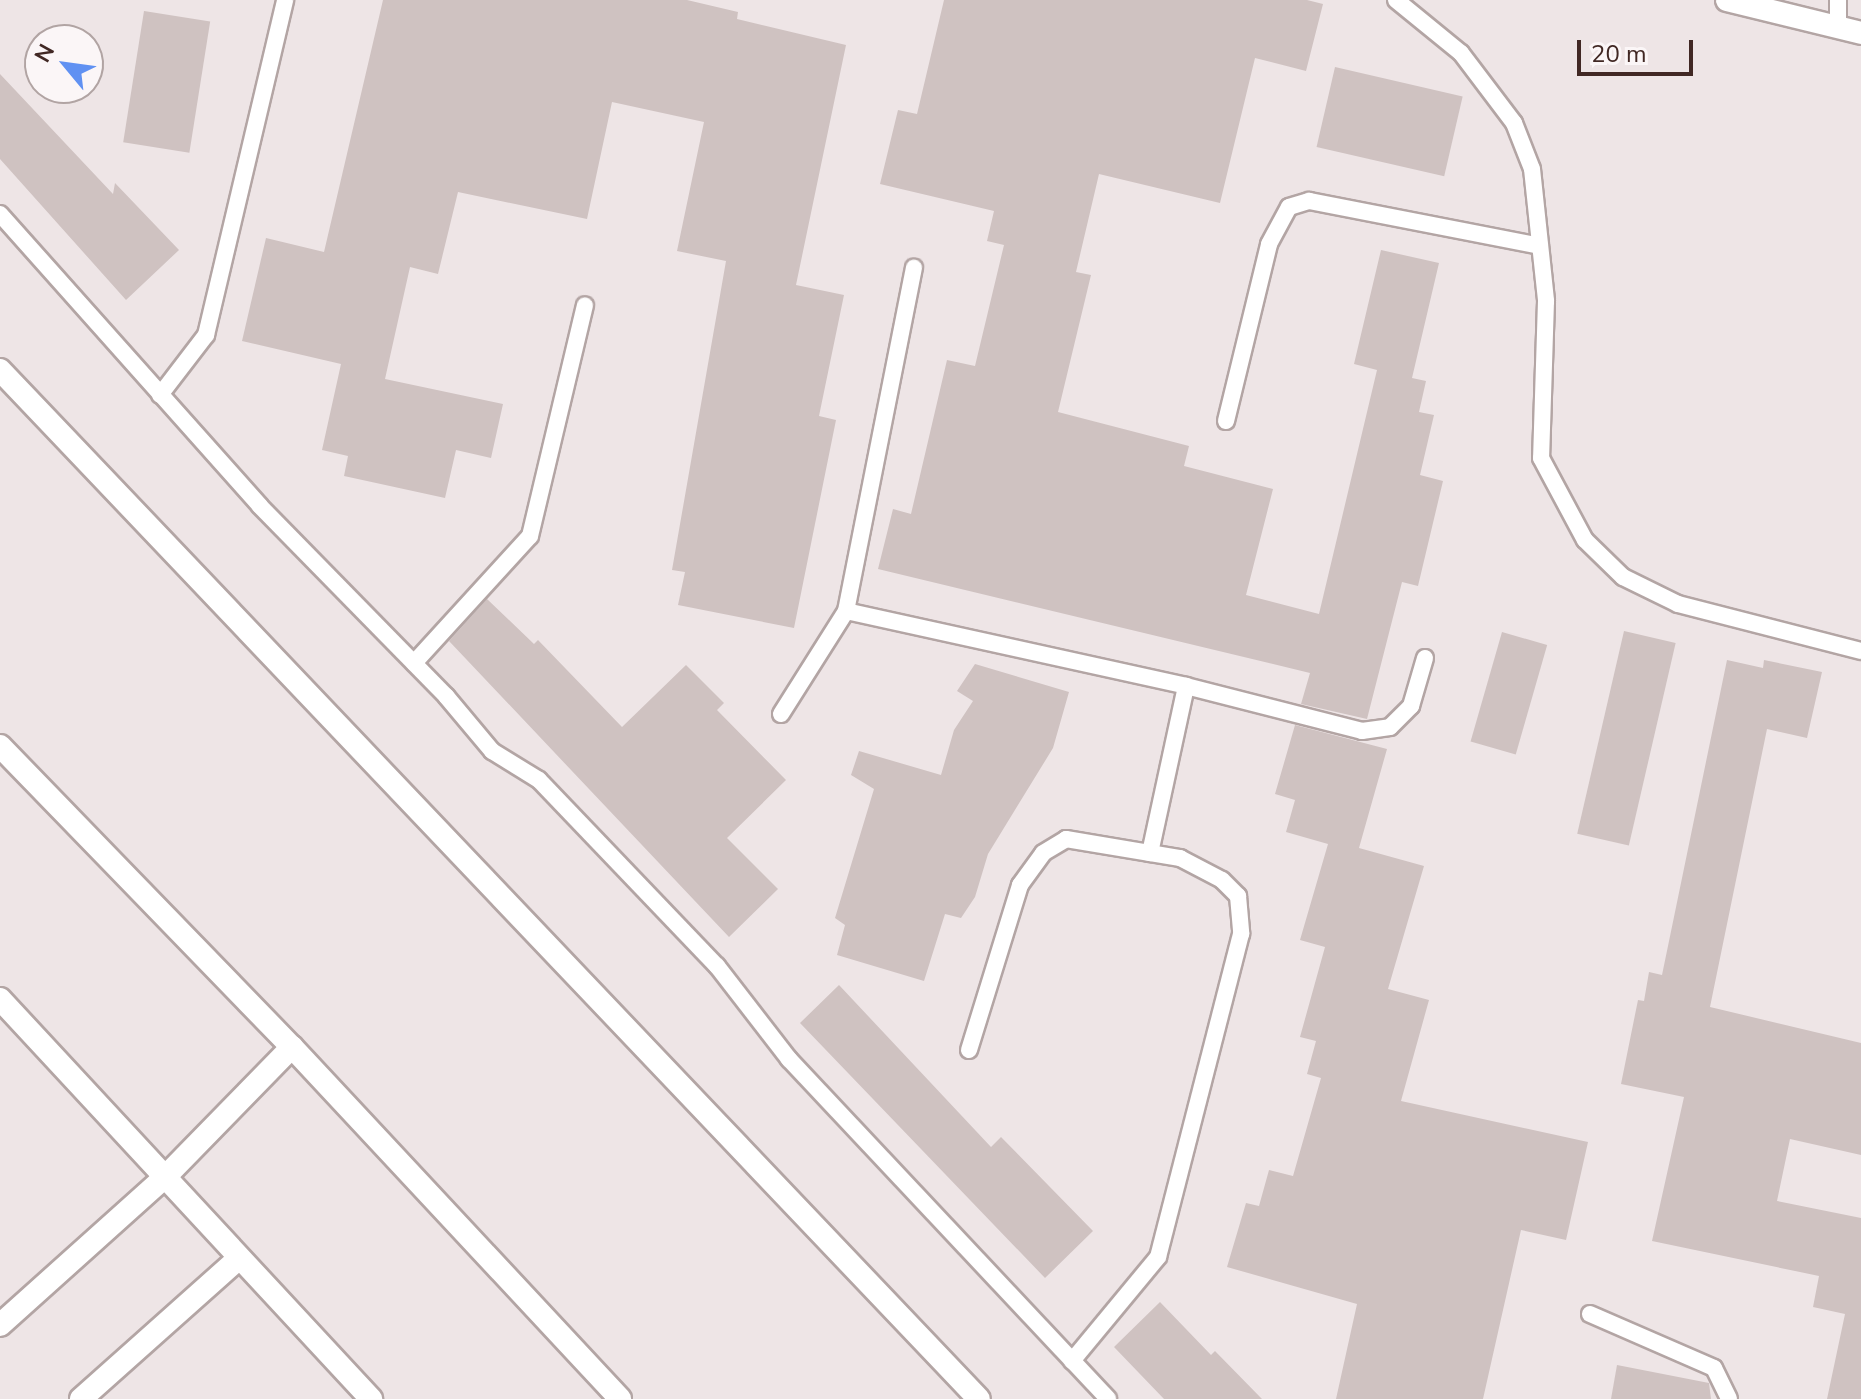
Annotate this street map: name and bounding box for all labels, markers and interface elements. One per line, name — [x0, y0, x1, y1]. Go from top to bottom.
north arrow — [24, 24, 104, 104]
scale bar — [1581, 24, 1697, 74]
text: 20 m — [1591, 38, 1647, 70]
text: N — [28, 39, 62, 68]

